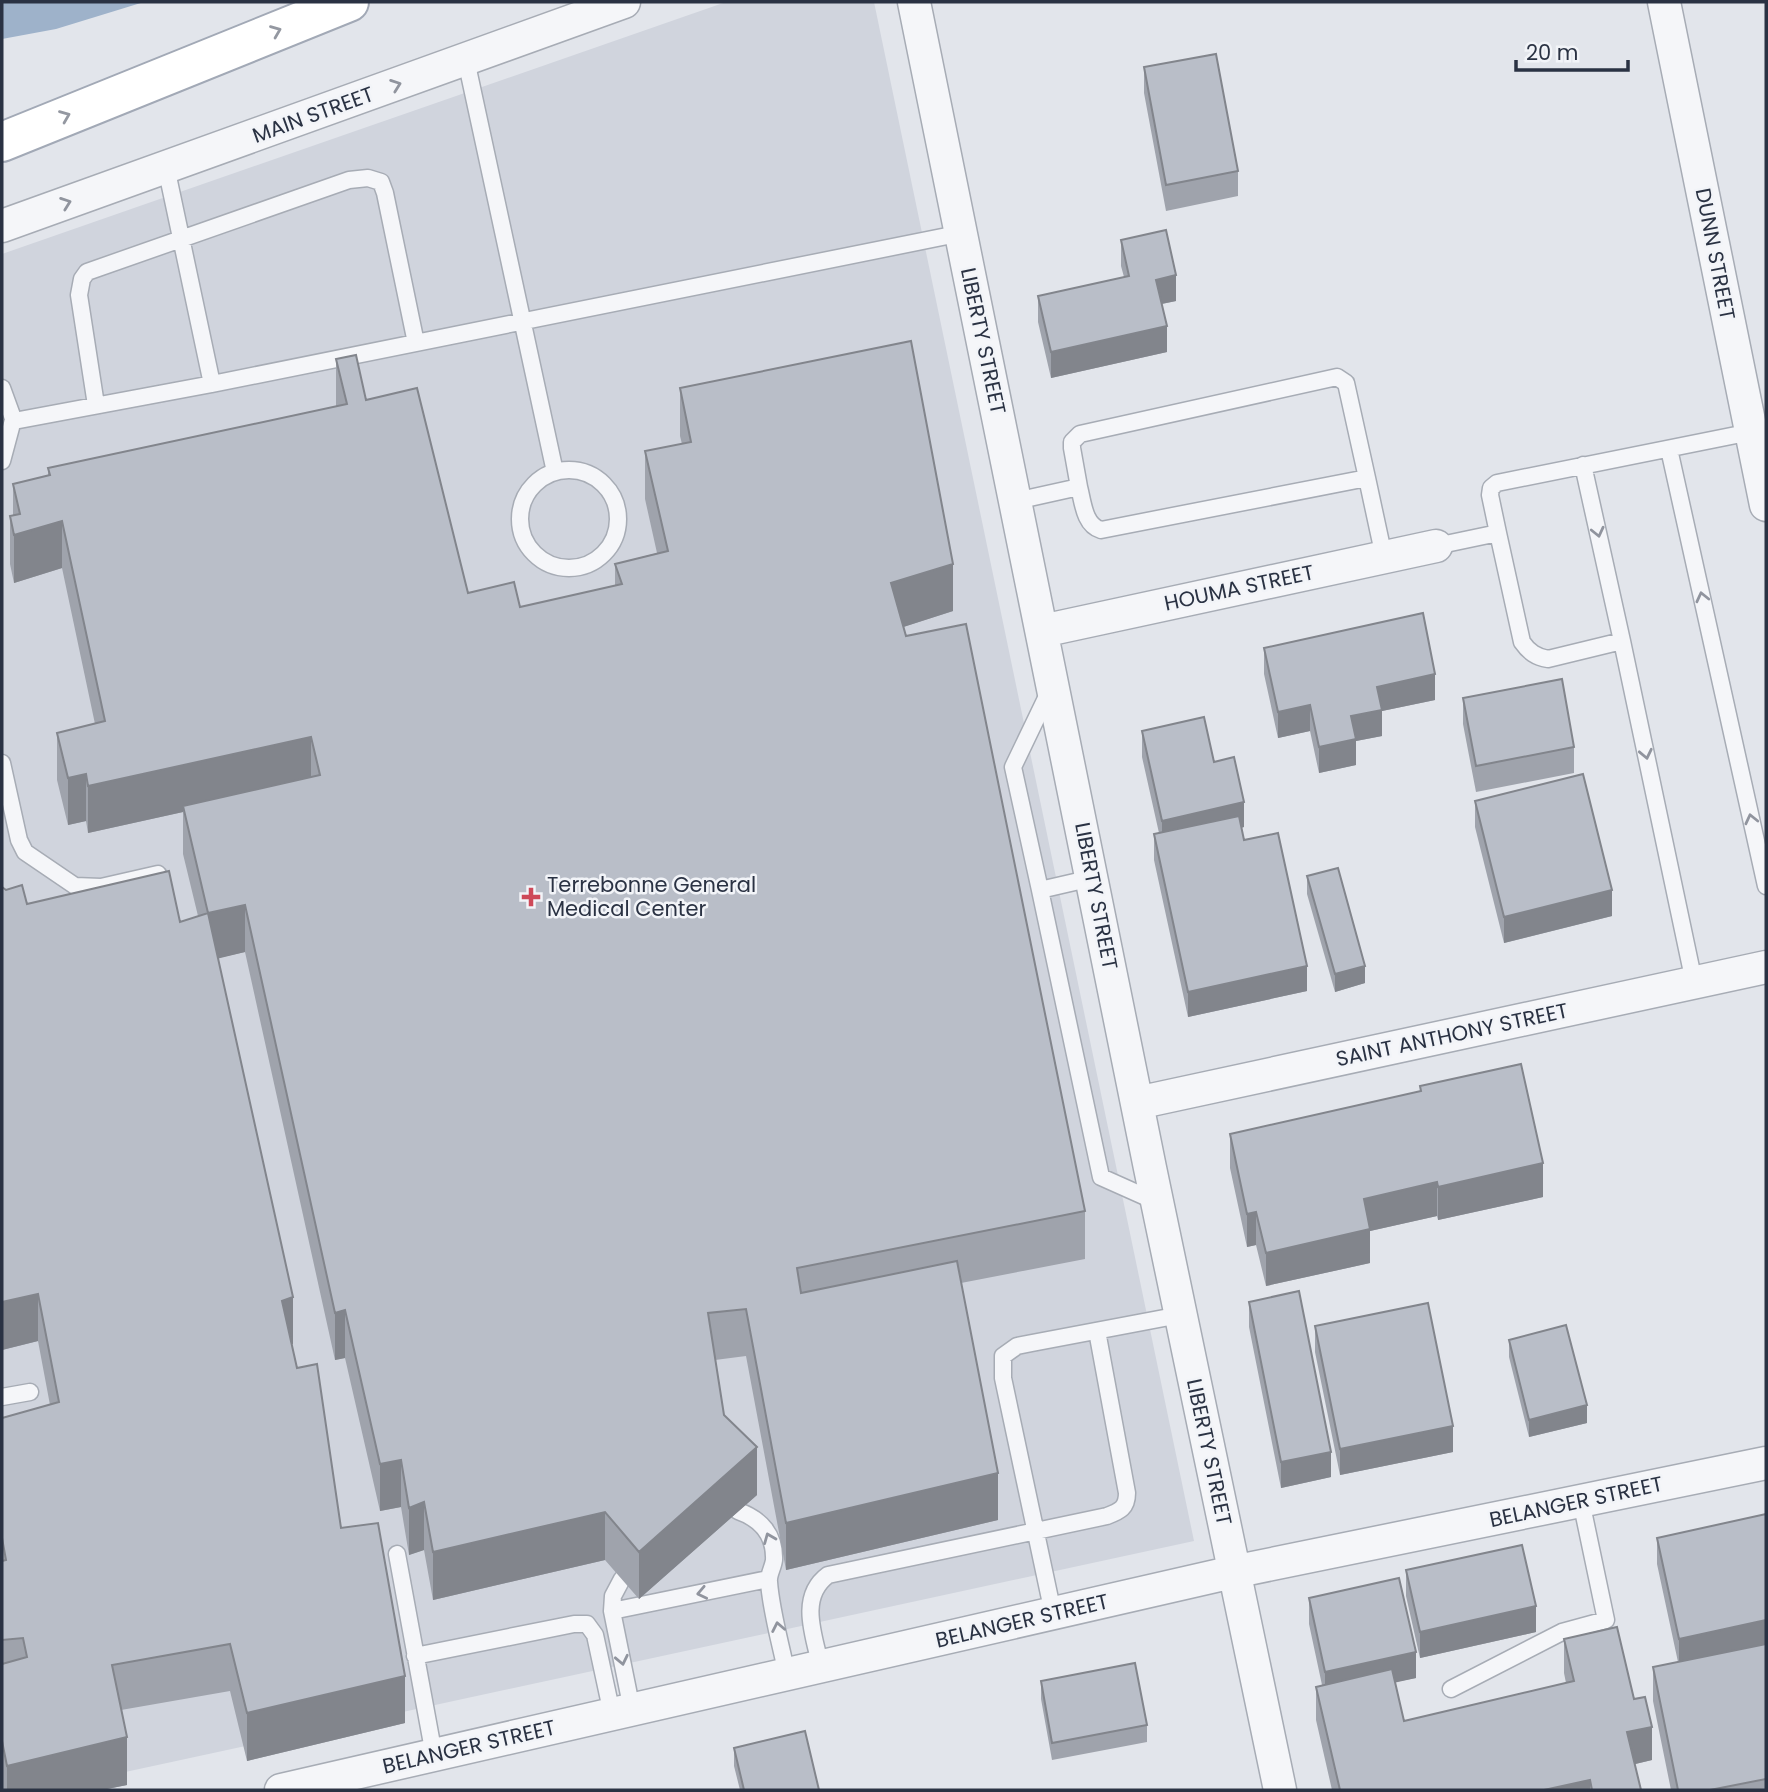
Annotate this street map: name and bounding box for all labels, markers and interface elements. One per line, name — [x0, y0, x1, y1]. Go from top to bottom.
one-way arrow — [269, 26, 281, 40]
scale bar — [1516, 28, 1628, 72]
text: 20 m — [1526, 38, 1579, 67]
street label: MAIN STREET — [248, 79, 378, 150]
one-way arrow — [389, 79, 401, 93]
one-way arrow — [58, 111, 70, 125]
street label: DUNN STREET — [1689, 186, 1742, 322]
one-way arrow — [59, 197, 72, 211]
street label: LIBERTY STREET — [954, 265, 1013, 417]
one-way arrow — [1589, 526, 1604, 538]
street label: HOUMA STREET — [1161, 557, 1316, 618]
one-way arrow — [1696, 591, 1710, 603]
one-way arrow — [1638, 748, 1653, 760]
one-way arrow — [1745, 813, 1760, 825]
street label: LIBERTY STREET — [1068, 820, 1125, 972]
place label: Terrebonne General Medical Center — [547, 870, 756, 923]
marker: Terrebonne General Medical Center — [521, 887, 541, 907]
street label: SAINT ANTHONY STREET — [1333, 996, 1571, 1073]
street label: LIBERTY STREET — [1180, 1376, 1239, 1528]
street label: BELANGER STREET — [1487, 1469, 1665, 1534]
one-way arrow — [763, 1533, 777, 1545]
one-way arrow — [696, 1584, 708, 1599]
street label: BELANGER STREET — [933, 1587, 1111, 1654]
one-way arrow — [771, 1621, 786, 1633]
one-way arrow — [613, 1654, 628, 1666]
street label: BELANGER STREET — [380, 1713, 558, 1780]

